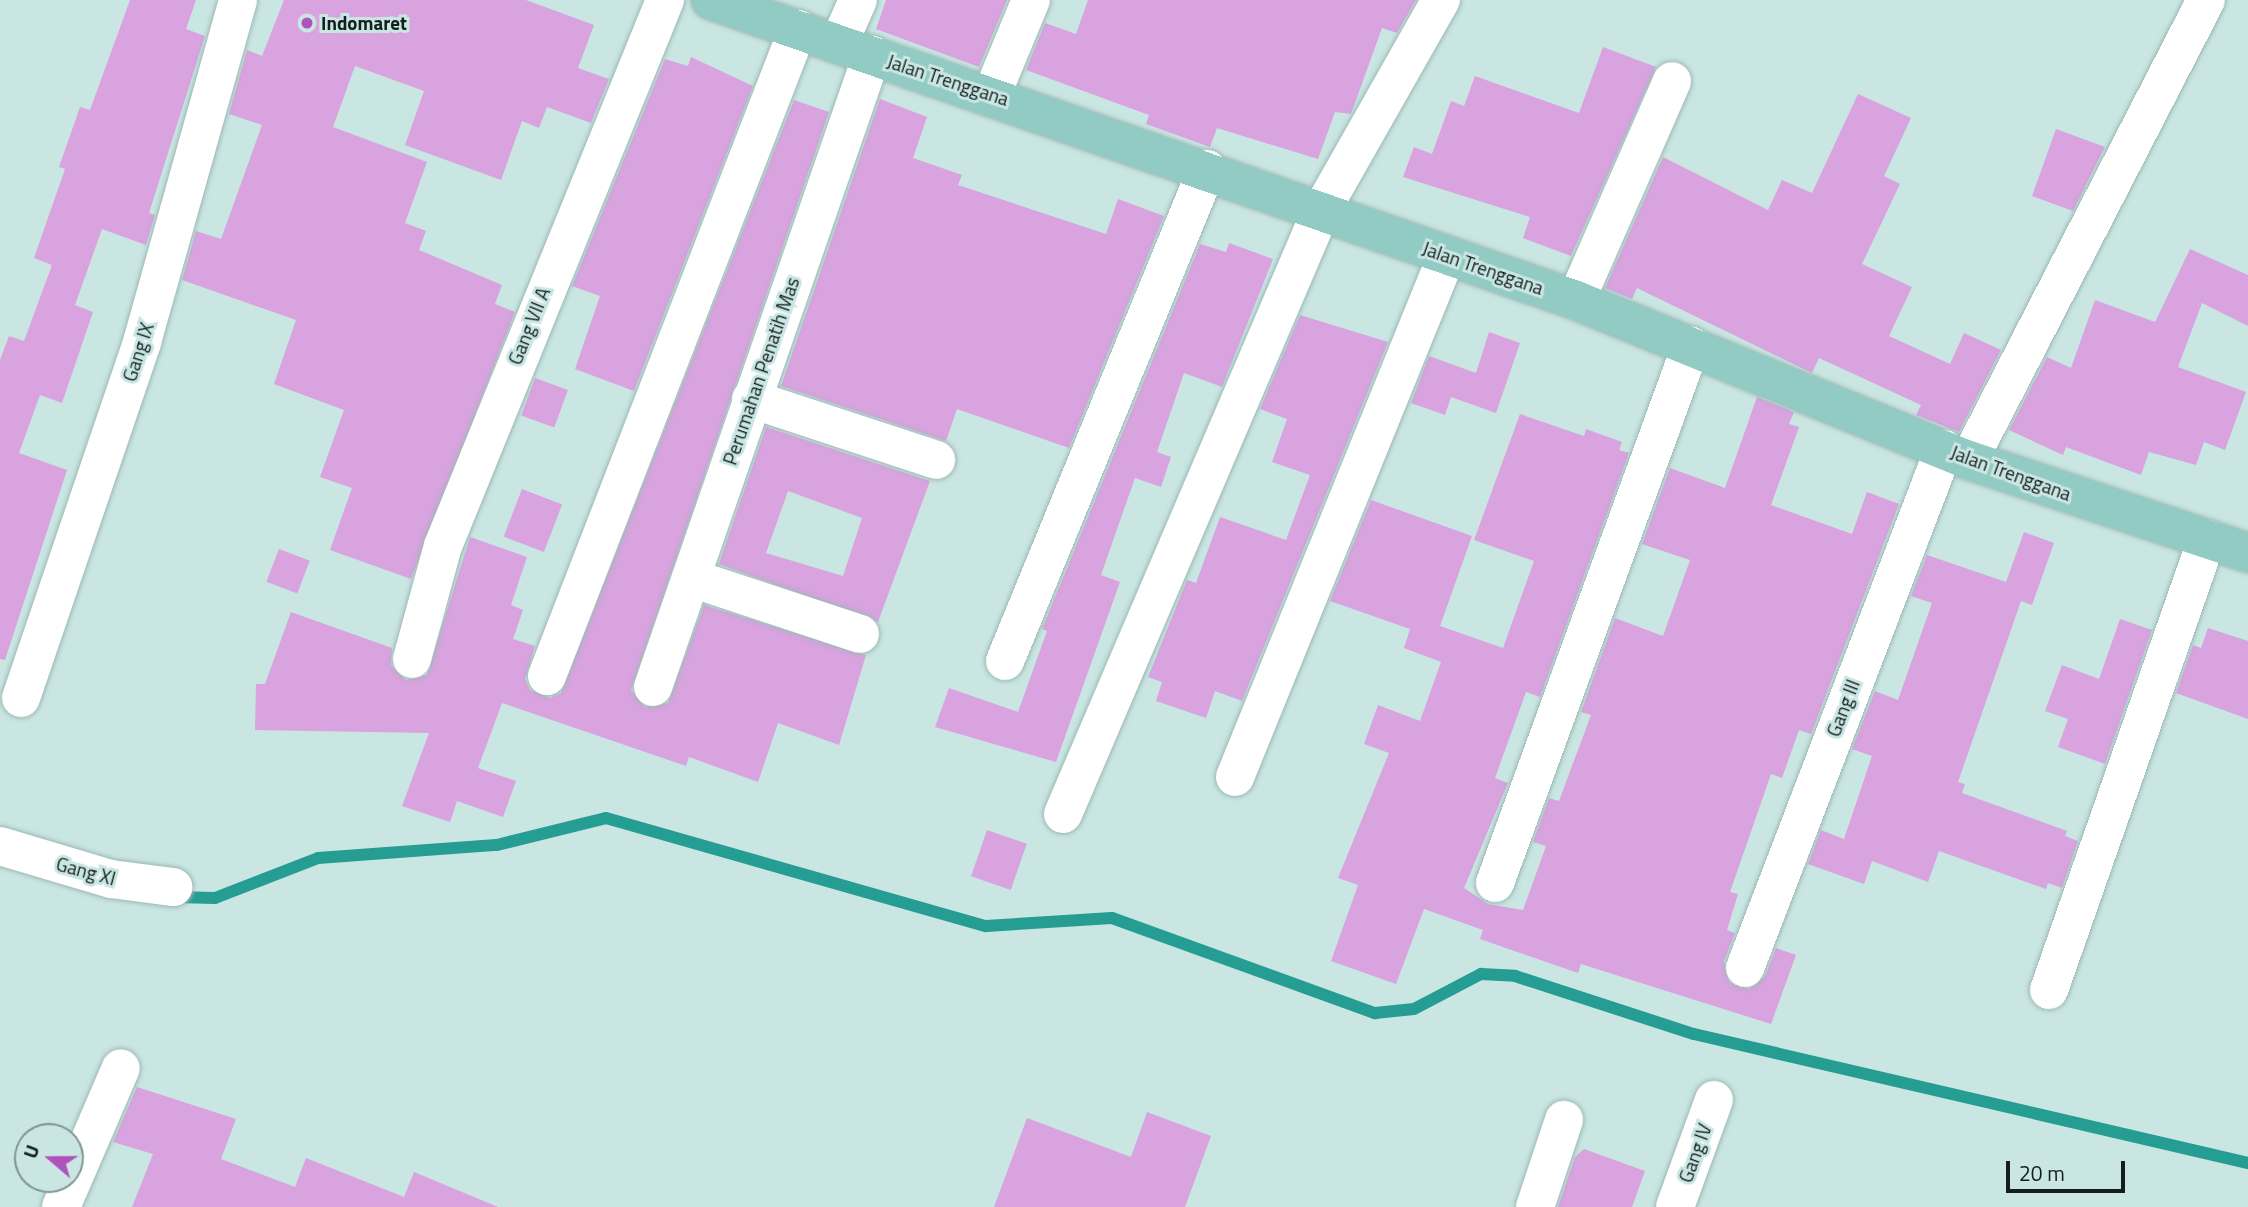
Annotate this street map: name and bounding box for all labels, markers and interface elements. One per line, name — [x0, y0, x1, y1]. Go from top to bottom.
place label: Indomaret — [321, 12, 407, 34]
marker: Indomaret — [299, 15, 315, 31]
street label: Jalan Trenggana — [884, 50, 1012, 110]
street label: Jalan Trenggana — [1419, 237, 1547, 299]
street label: Perumahan Penatih Mas — [718, 274, 804, 468]
street label: Gang VII A — [503, 284, 555, 368]
street label: Gang IX — [118, 320, 158, 384]
street label: Jalan Trenggana — [1948, 441, 2074, 505]
street label: Gang III — [1822, 676, 1864, 740]
street label: Gang XI — [54, 852, 118, 890]
street label: Gang IV — [1674, 1120, 1716, 1186]
north arrow — [14, 1123, 84, 1193]
text: U — [15, 1141, 46, 1162]
scale bar — [2010, 1148, 2129, 1192]
text: 20 m — [2019, 1157, 2065, 1189]

